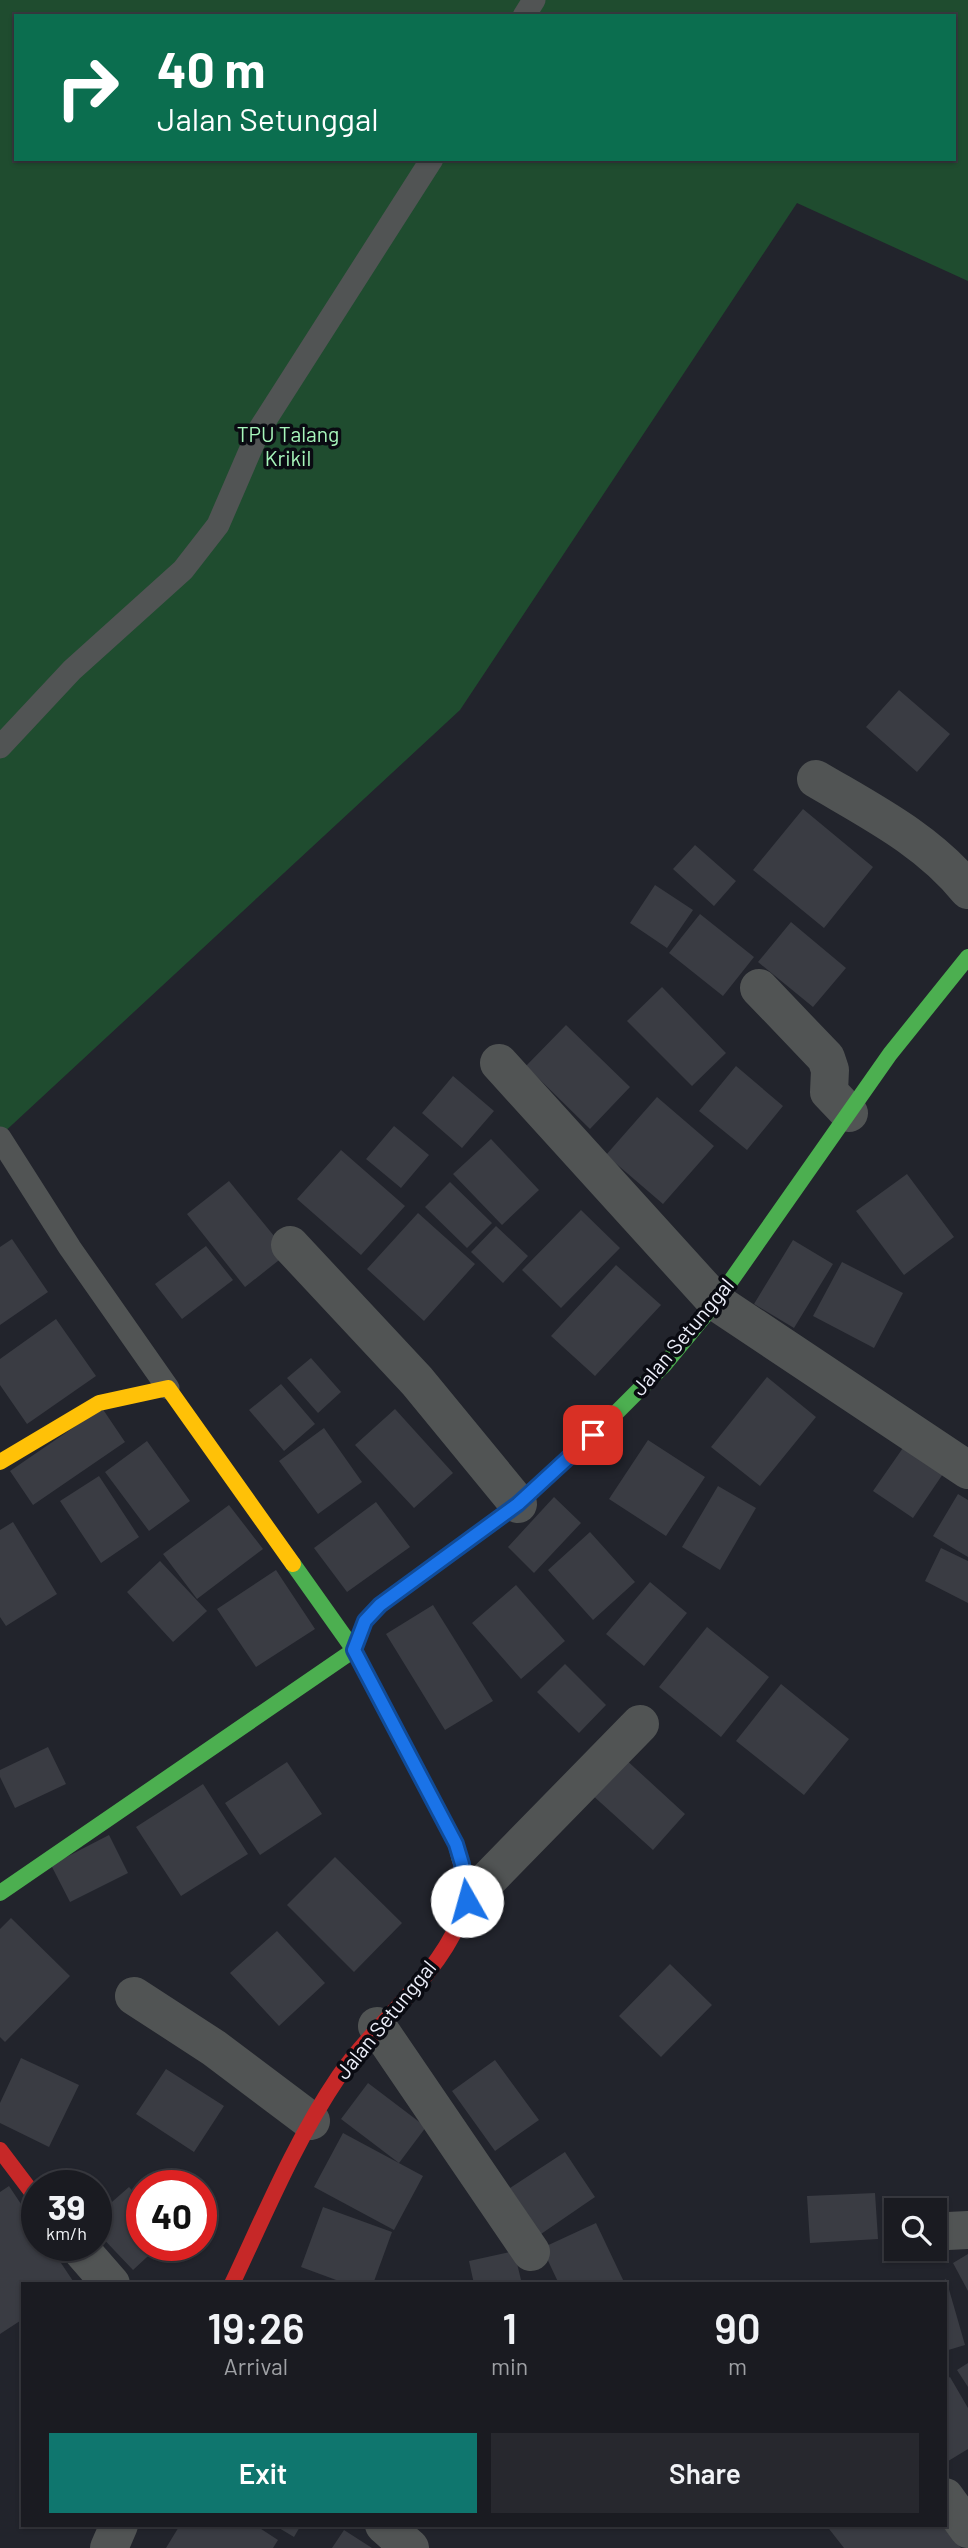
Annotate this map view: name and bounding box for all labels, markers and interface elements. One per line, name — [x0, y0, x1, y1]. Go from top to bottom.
text: 40 m — [157, 39, 265, 98]
icon: right — [42, 42, 133, 133]
text: Jalan Setunggal — [157, 99, 379, 137]
park label: TPU Talang Krikil — [237, 421, 339, 470]
street label: Jalan Setunggal — [626, 1272, 738, 1400]
pin — [563, 1405, 623, 1465]
icon: arrive — [574, 1416, 612, 1454]
position arrow — [430, 1864, 504, 1938]
street label: Jalan Setunggal — [329, 1955, 440, 2083]
speed limit sign: 40 — [126, 2170, 217, 2261]
text: 39 — [48, 2185, 85, 2227]
map controls — [884, 2198, 947, 2261]
button: search — [884, 2198, 947, 2261]
text: km/h — [46, 2222, 87, 2244]
text: 19:26 — [207, 2302, 305, 2352]
text: 1 — [502, 2302, 517, 2352]
text: 90 — [715, 2302, 761, 2352]
text: Arrival — [224, 2352, 288, 2380]
text: min — [491, 2352, 528, 2380]
text: m — [728, 2352, 747, 2380]
button: Exit — [49, 2433, 477, 2513]
button: Share — [491, 2433, 919, 2513]

